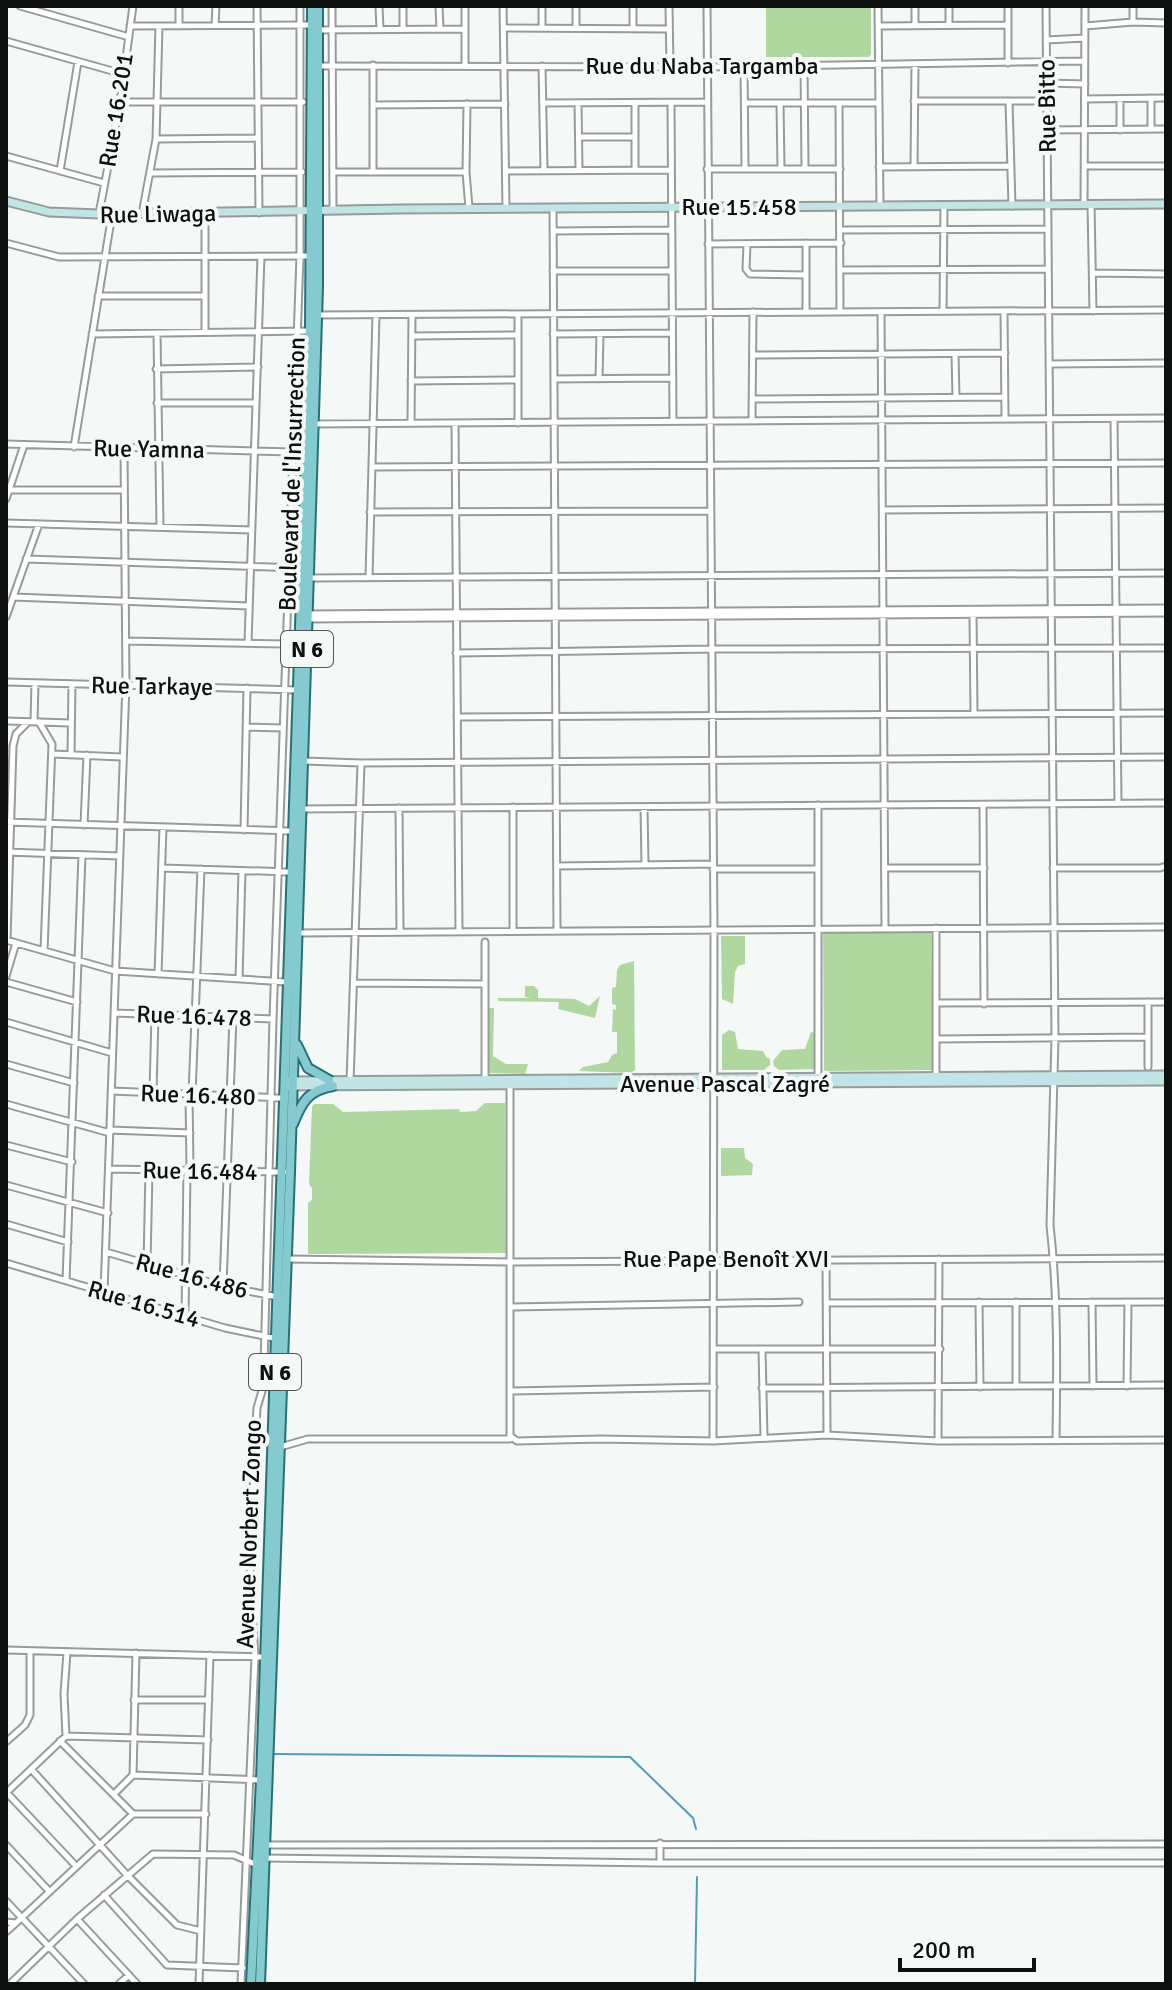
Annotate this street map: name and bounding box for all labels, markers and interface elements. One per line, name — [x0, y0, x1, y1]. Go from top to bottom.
street label: Rue 16.201 — [92, 51, 140, 169]
street label: Rue du Naba Targamba — [585, 51, 819, 81]
street label: Rue Bitto — [1031, 59, 1063, 153]
street label: Rue 15.458 — [681, 192, 797, 222]
street label: Rue Liwaga — [99, 198, 217, 230]
street label: Boulevard de l'Insurrection — [272, 336, 312, 612]
street label: Rue Yamna — [93, 433, 205, 465]
road number: N 6 — [281, 631, 333, 667]
street label: Rue Tarkaye — [91, 670, 213, 702]
street label: Rue 16.478 — [136, 999, 252, 1033]
street label: Avenue Pascal Zagré — [620, 1069, 830, 1099]
street label: Rue 16.480 — [140, 1078, 256, 1112]
street label: Rue 16.484 — [142, 1155, 258, 1187]
street label: Rue Pape Benoît XVI — [623, 1244, 829, 1274]
street label: Rue 16.486 — [132, 1247, 252, 1305]
street label: Rue 16.514 — [84, 1274, 204, 1334]
road number: N 6 — [249, 1354, 301, 1390]
street label: Avenue Norbert Zongo — [230, 1419, 268, 1649]
scale bar — [900, 1922, 1034, 1972]
text: 200 m — [912, 1935, 975, 1965]

